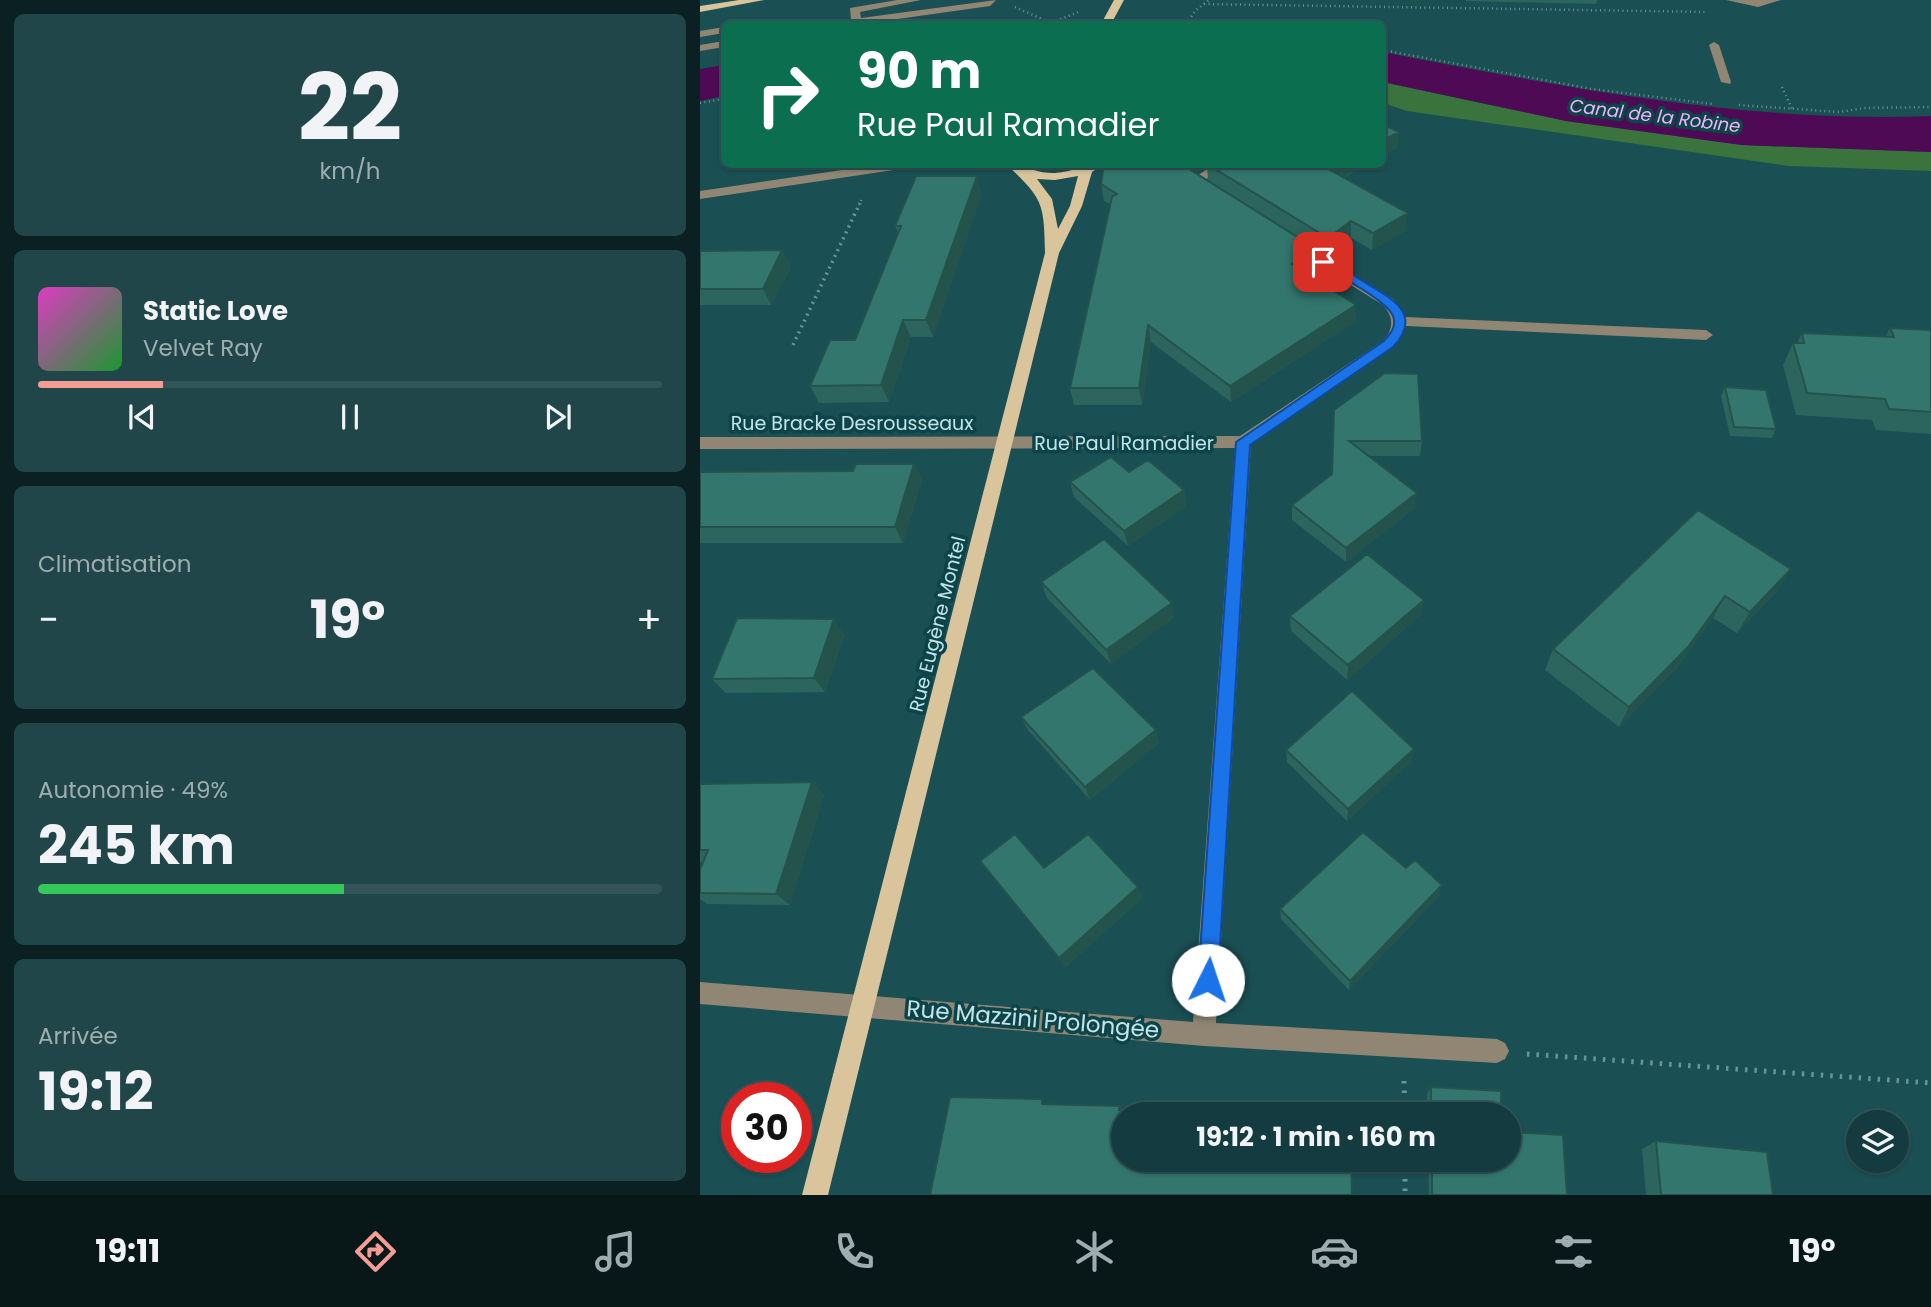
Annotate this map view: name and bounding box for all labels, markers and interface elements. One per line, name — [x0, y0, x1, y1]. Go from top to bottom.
text: 90 m — [857, 37, 981, 105]
text: 22 — [298, 44, 402, 172]
icon: right — [742, 49, 833, 140]
water label: Canal de la Robine — [1568, 93, 1742, 138]
text: Rue Paul Ramadier — [857, 102, 1159, 147]
text: km/h — [319, 155, 381, 187]
pin — [1293, 232, 1353, 292]
icon: arrive — [1304, 243, 1342, 281]
text: Static Love — [143, 293, 288, 329]
text: Velvet Ray — [143, 332, 263, 364]
icon: previous — [123, 398, 161, 436]
icon: pause — [331, 398, 369, 436]
icon: next — [539, 398, 577, 436]
street label: Rue Bracke Desrousseaux — [731, 410, 973, 437]
street label: Rue Paul Ramadier — [1034, 430, 1214, 457]
street label: Rue Eugène Montel — [903, 533, 972, 715]
text: Climatisation — [38, 548, 191, 580]
text: 19° — [310, 583, 385, 656]
text: − — [38, 593, 59, 646]
text: + — [636, 593, 662, 646]
text: Autonomie · 49% — [38, 774, 228, 806]
text: 245 km — [38, 809, 235, 882]
position arrow — [1171, 943, 1245, 1017]
street label: Rue Mazzini Prolongée — [905, 992, 1161, 1046]
text: Arrivée — [38, 1020, 118, 1052]
text: 19:12 — [38, 1055, 154, 1128]
speed limit sign: 30 — [721, 1082, 812, 1173]
map controls — [1846, 1110, 1909, 1173]
button: layers — [1846, 1110, 1909, 1173]
text: 19:12 · 1 min · 160 m — [1196, 1119, 1436, 1155]
icon: directions — [351, 1227, 400, 1276]
icon: music — [591, 1227, 640, 1276]
icon: phone — [830, 1227, 879, 1276]
icon: climate — [1070, 1227, 1119, 1276]
icon: car — [1310, 1227, 1359, 1276]
icon: filters — [1549, 1227, 1598, 1276]
text: 19:11 — [95, 1228, 160, 1273]
text: 19° — [1789, 1228, 1836, 1273]

